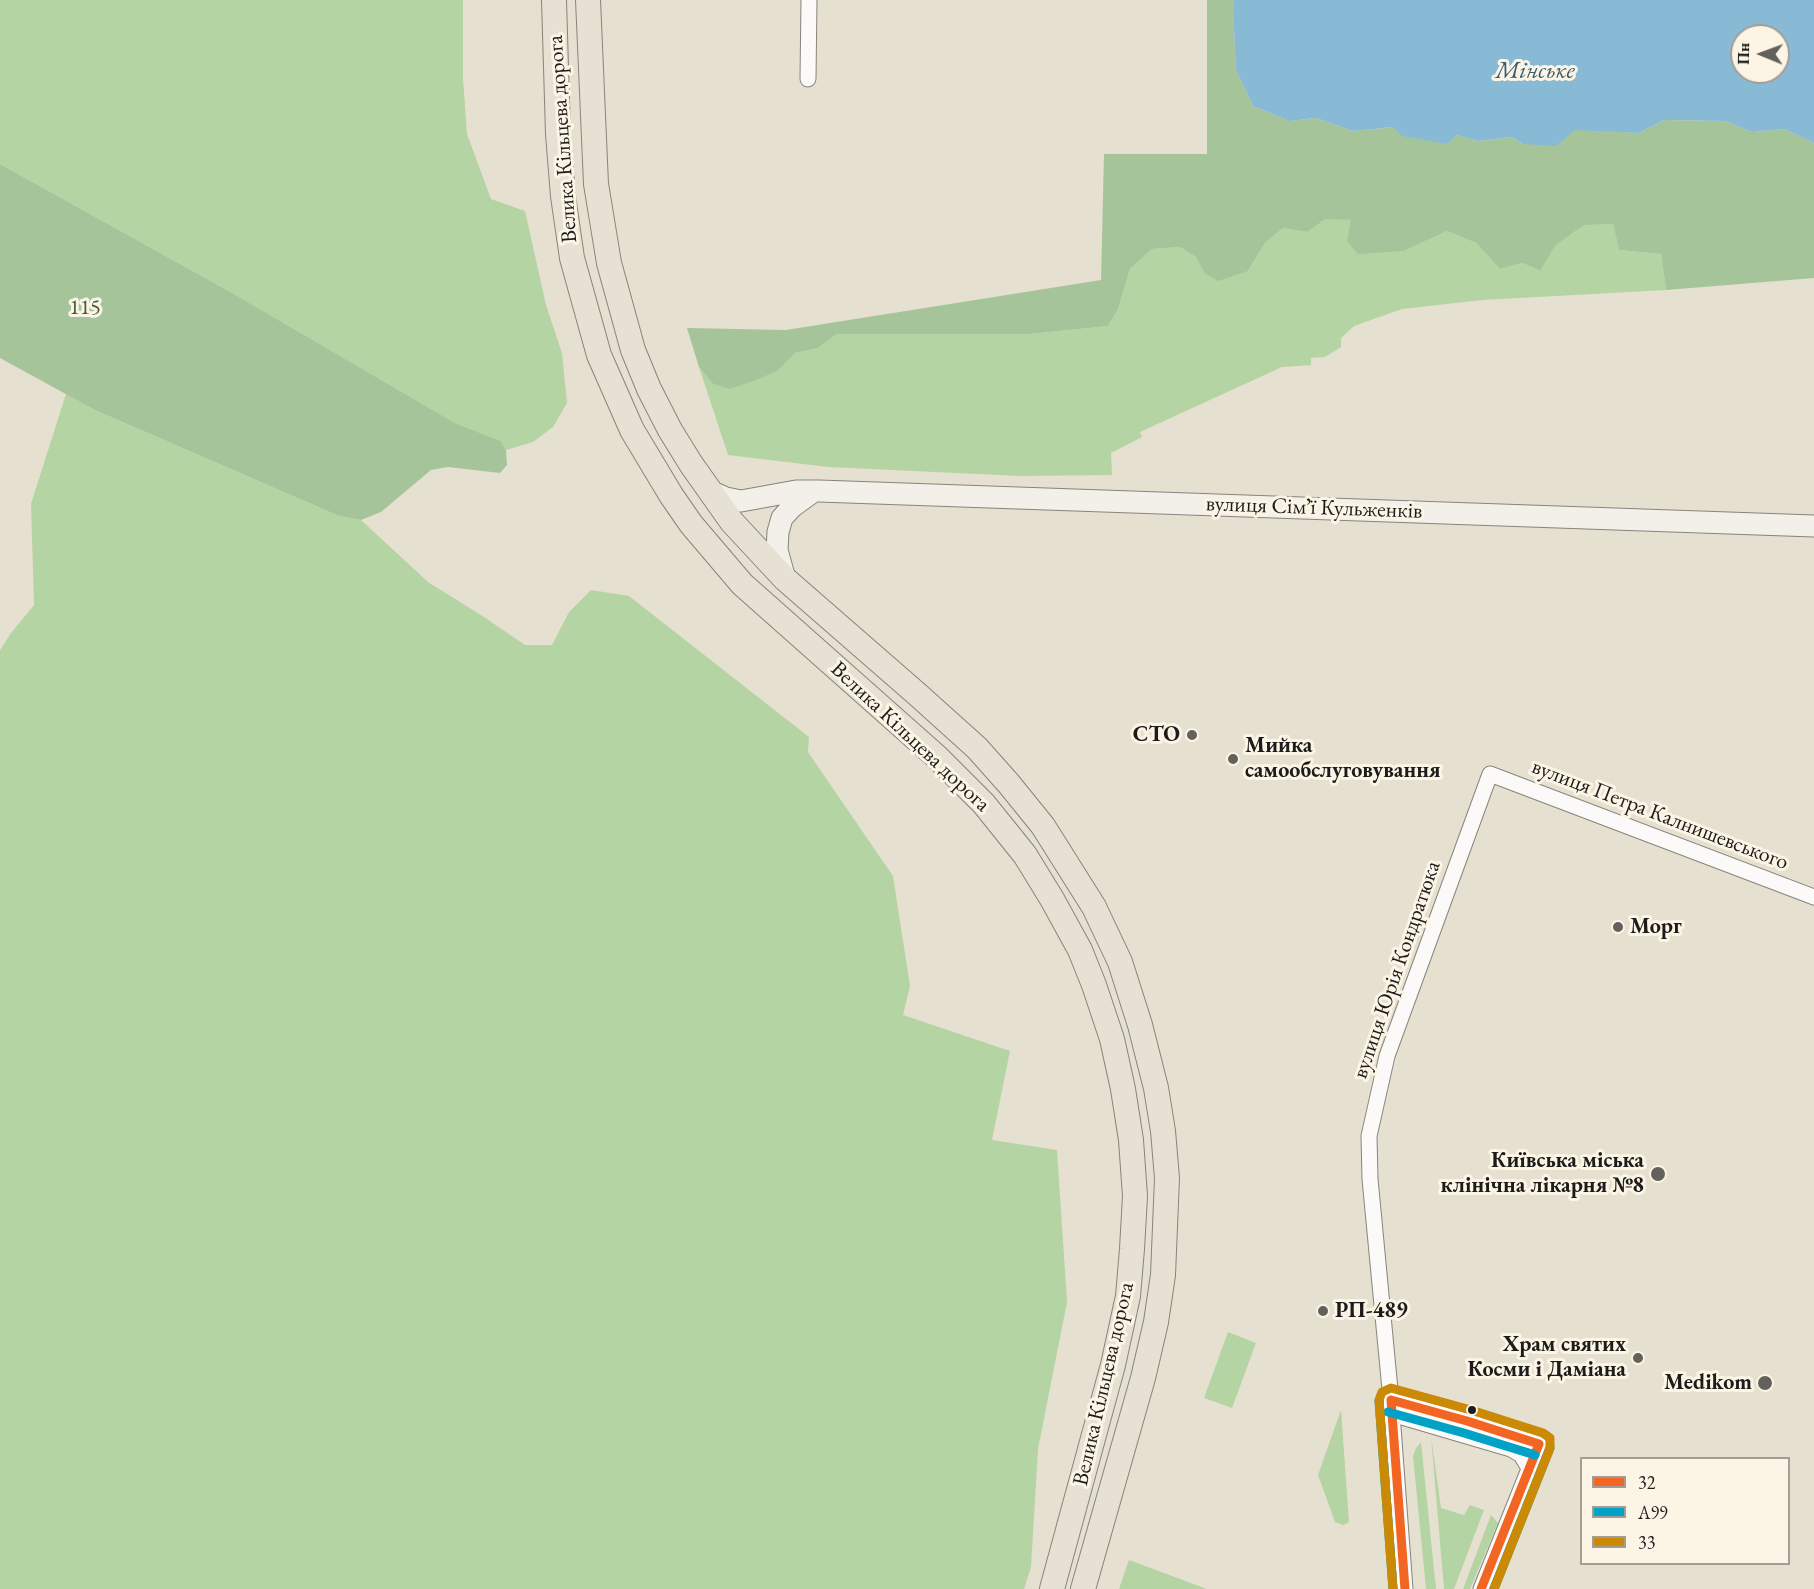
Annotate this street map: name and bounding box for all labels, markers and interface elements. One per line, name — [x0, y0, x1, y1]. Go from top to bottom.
north arrow — [1730, 24, 1790, 84]
street label: Велика Кільцева дорога — [543, 34, 583, 244]
text: Пн — [1733, 43, 1754, 65]
water label: Мінське — [1495, 57, 1575, 85]
park label: 115 — [69, 295, 101, 321]
street label: вулиця Сімʼї Кульженків — [1205, 491, 1423, 525]
street label: Велика Кільцева дорога — [825, 656, 995, 818]
place label: СТО — [1133, 722, 1180, 748]
marker: СТО — [1185, 728, 1199, 742]
place label: Мийка самообслуговування — [1245, 733, 1441, 784]
marker: Мийка самообслуговування — [1226, 752, 1240, 766]
street label: вулиця Петра Калнишевського — [1528, 754, 1792, 876]
street label: вулиця Юрія Кондратюка — [1347, 858, 1447, 1082]
place label: Морг — [1630, 914, 1682, 940]
marker: Морг — [1611, 920, 1625, 934]
place label: Київська міська клінічна лікарня №8 — [1441, 1148, 1644, 1200]
marker: Київська міська клінічна лікарня №8 — [1649, 1165, 1667, 1183]
street label: Велика Кільцева дорога — [1068, 1280, 1140, 1488]
place label: РП-489 — [1335, 1298, 1408, 1324]
marker: РП-489 — [1316, 1304, 1330, 1318]
place label: Храм святих Косми і Даміана — [1467, 1332, 1626, 1384]
marker: Храм святих Косми і Даміана — [1631, 1351, 1645, 1365]
place label: Medikom — [1664, 1370, 1752, 1396]
marker: Medikom — [1756, 1374, 1774, 1392]
unlabelled marker — [1466, 1404, 1478, 1416]
legend — [1580, 1457, 1790, 1565]
text: 32 — [1638, 1471, 1655, 1494]
text: А99 — [1638, 1501, 1668, 1524]
text: 33 — [1638, 1531, 1655, 1554]

